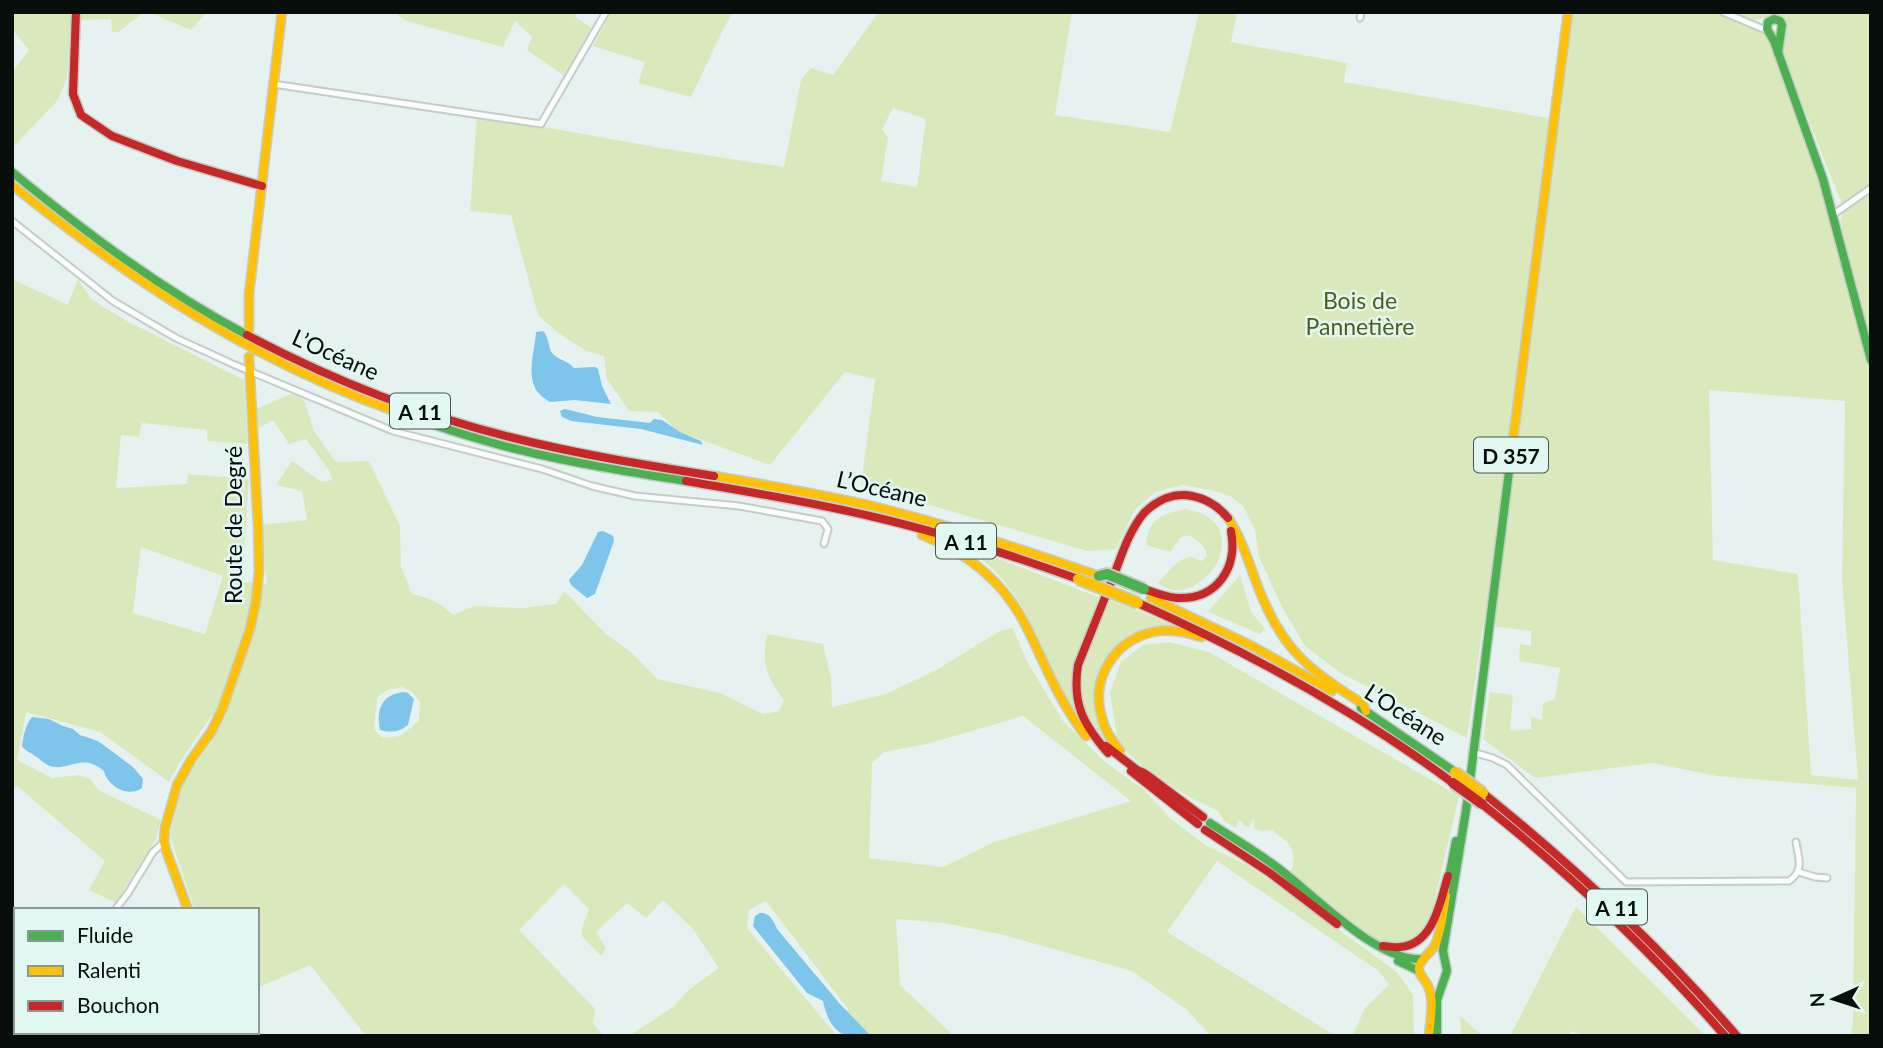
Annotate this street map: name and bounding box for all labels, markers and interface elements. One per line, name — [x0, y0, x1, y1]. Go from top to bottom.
park label: Bois de Pannetière — [1306, 286, 1414, 340]
street label: L’Océane — [288, 322, 384, 386]
road number: A 11 — [390, 394, 450, 428]
road number: D 357 — [1474, 438, 1548, 472]
street label: Route de Degré — [219, 446, 247, 604]
street label: L’Océane — [834, 464, 930, 512]
road number: A 11 — [936, 524, 996, 558]
street label: L’Océane — [1360, 677, 1452, 751]
road number: A 11 — [1587, 890, 1647, 925]
legend — [14, 908, 259, 1034]
text: Fluide — [77, 922, 133, 947]
text: Ralenti — [77, 957, 141, 982]
north arrow — [1799, 964, 1869, 1034]
text: Bouchon — [77, 992, 159, 1017]
text: N — [1805, 992, 1828, 1008]

